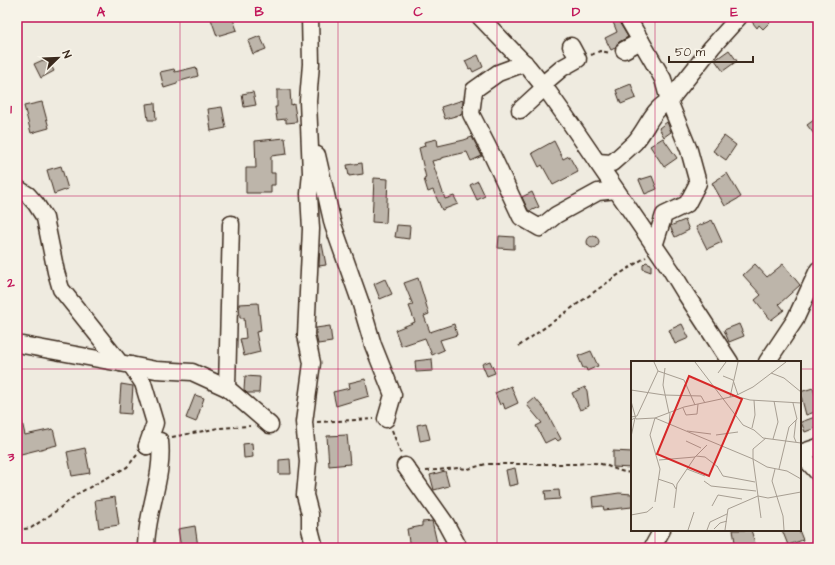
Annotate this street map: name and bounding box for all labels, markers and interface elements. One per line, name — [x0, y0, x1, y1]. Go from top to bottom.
text: A — [97, 3, 106, 21]
text: B — [254, 3, 264, 21]
text: C — [413, 3, 423, 21]
text: D — [572, 3, 581, 21]
text: E — [730, 3, 738, 21]
north arrow — [38, 38, 78, 78]
scale bar — [669, 38, 753, 64]
text: 50 m — [675, 44, 706, 61]
text: N — [58, 48, 75, 60]
text: 1 — [10, 100, 12, 118]
text: 2 — [6, 274, 15, 292]
inset map — [631, 361, 801, 531]
text: 3 — [7, 448, 15, 466]

